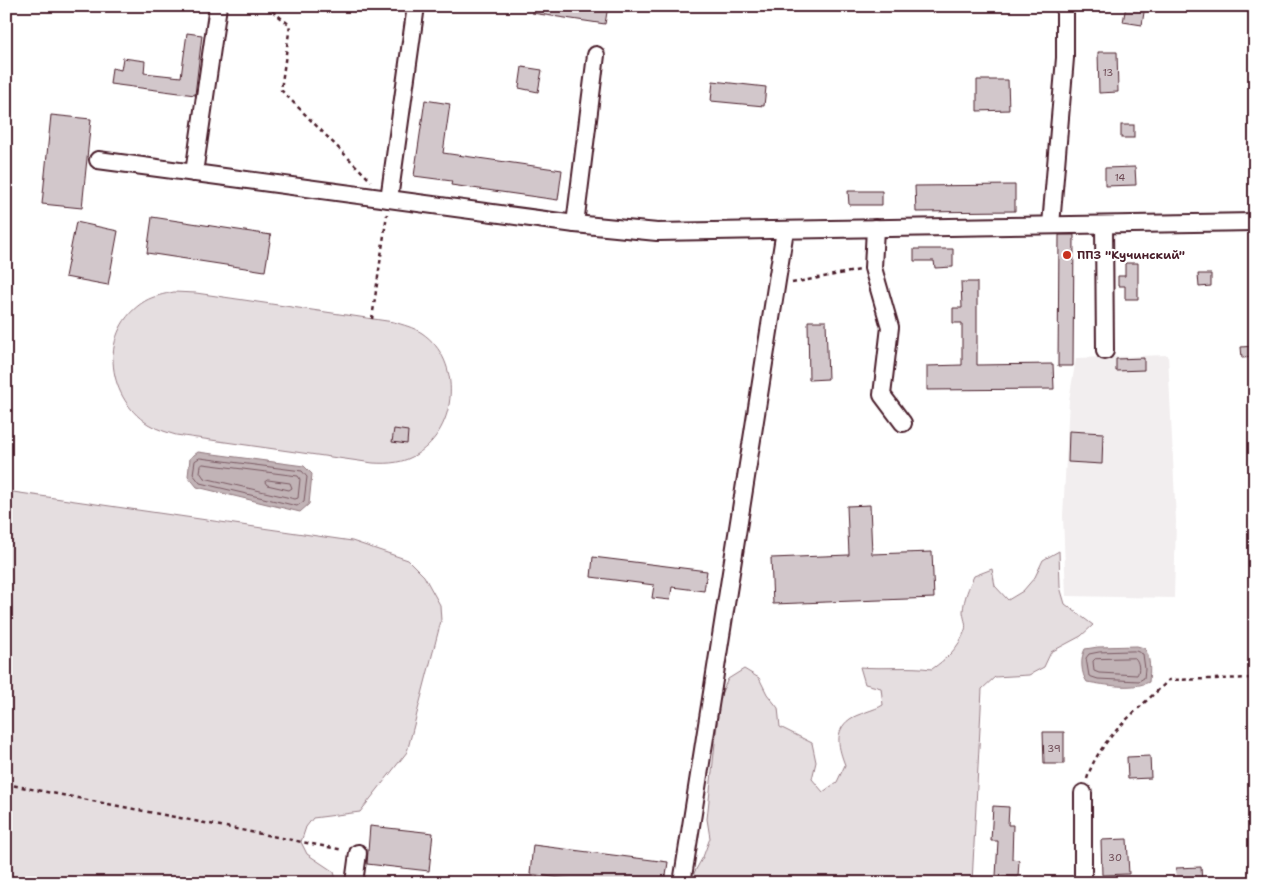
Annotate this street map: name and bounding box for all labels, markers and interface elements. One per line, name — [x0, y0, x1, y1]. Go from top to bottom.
house number: 13 — [1103, 66, 1113, 79]
house number: 14 — [1115, 171, 1125, 184]
place label: ППЗ "Кучинский" — [1077, 247, 1185, 263]
marker: ППЗ "Кучинский" — [1061, 249, 1073, 261]
house number: 39 — [1047, 742, 1061, 755]
house number: 30 — [1108, 851, 1122, 864]

